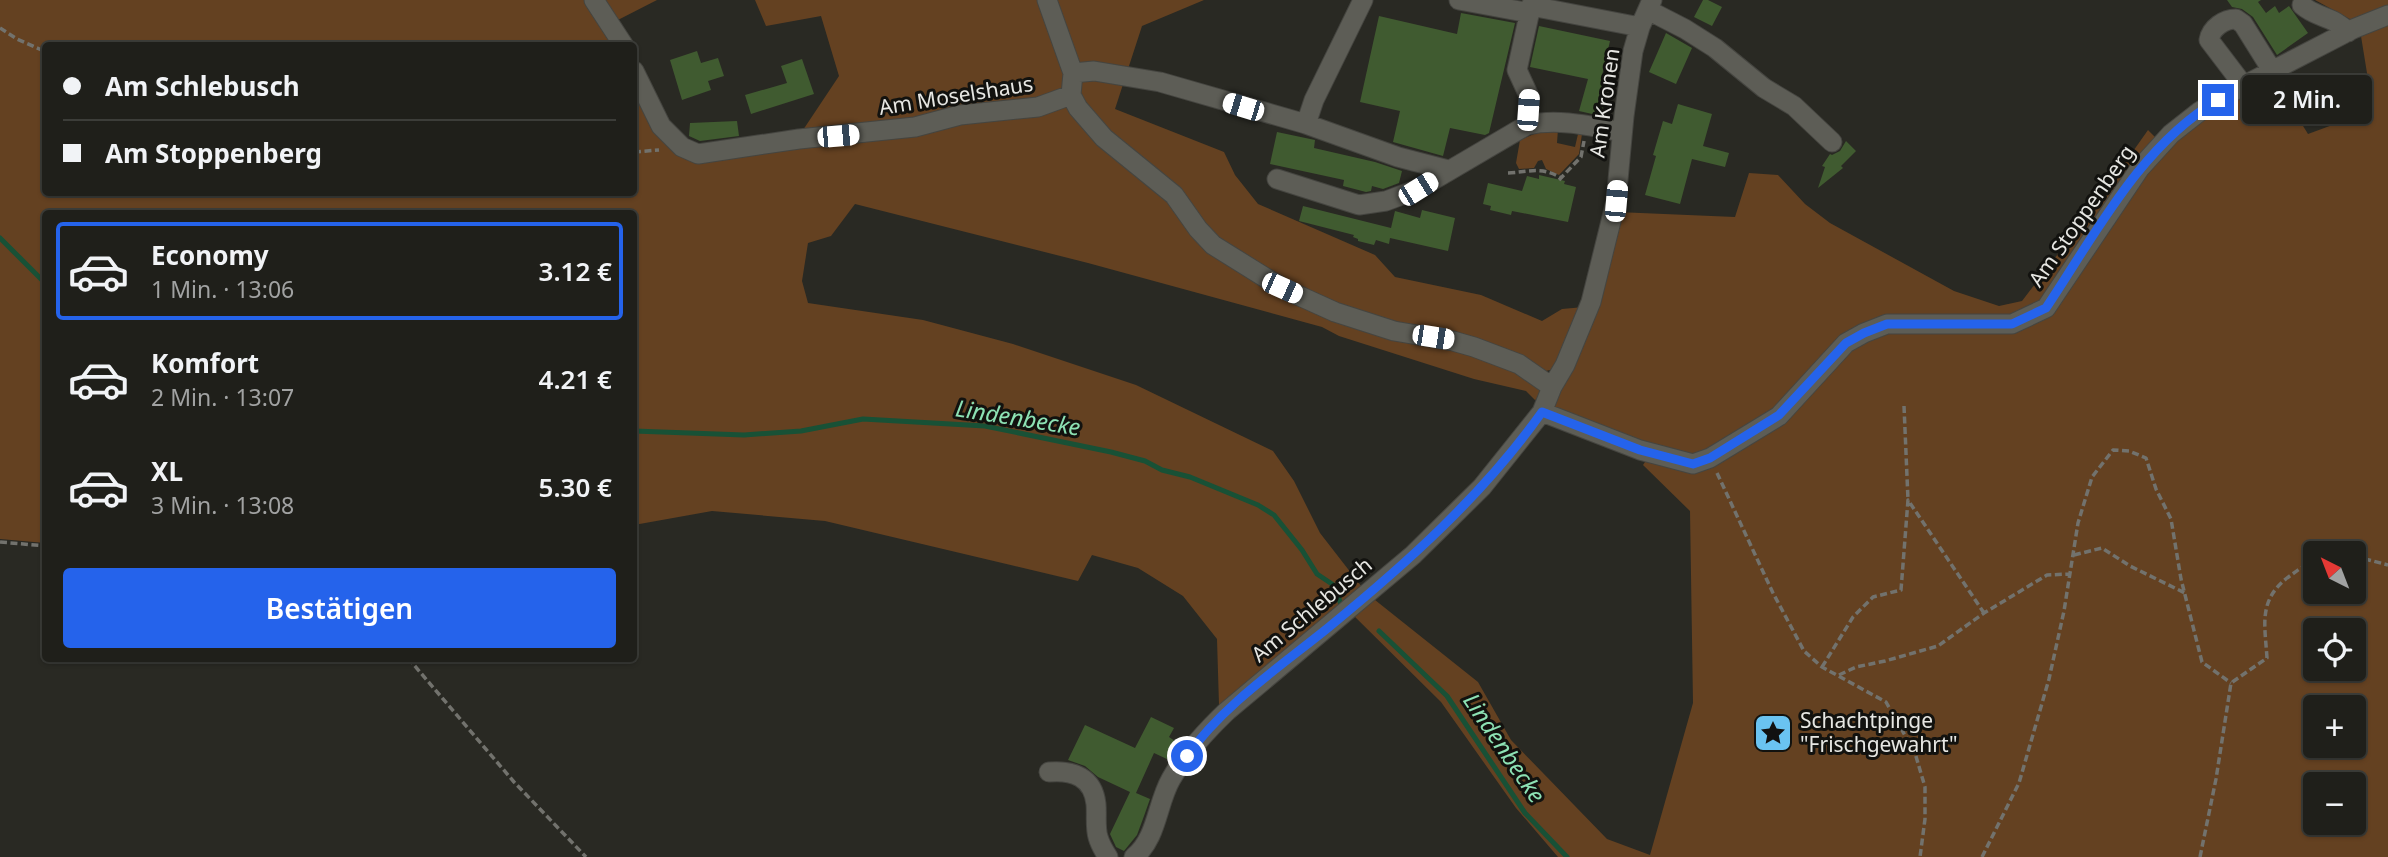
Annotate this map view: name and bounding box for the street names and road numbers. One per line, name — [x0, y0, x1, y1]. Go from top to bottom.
street label: Am Kronen — [1582, 46, 1626, 159]
street label: Am Moselshaus — [877, 69, 1035, 121]
street label: Am Stoppenberg — [2022, 139, 2141, 292]
street label: Am Schlebusch — [1245, 551, 1378, 668]

